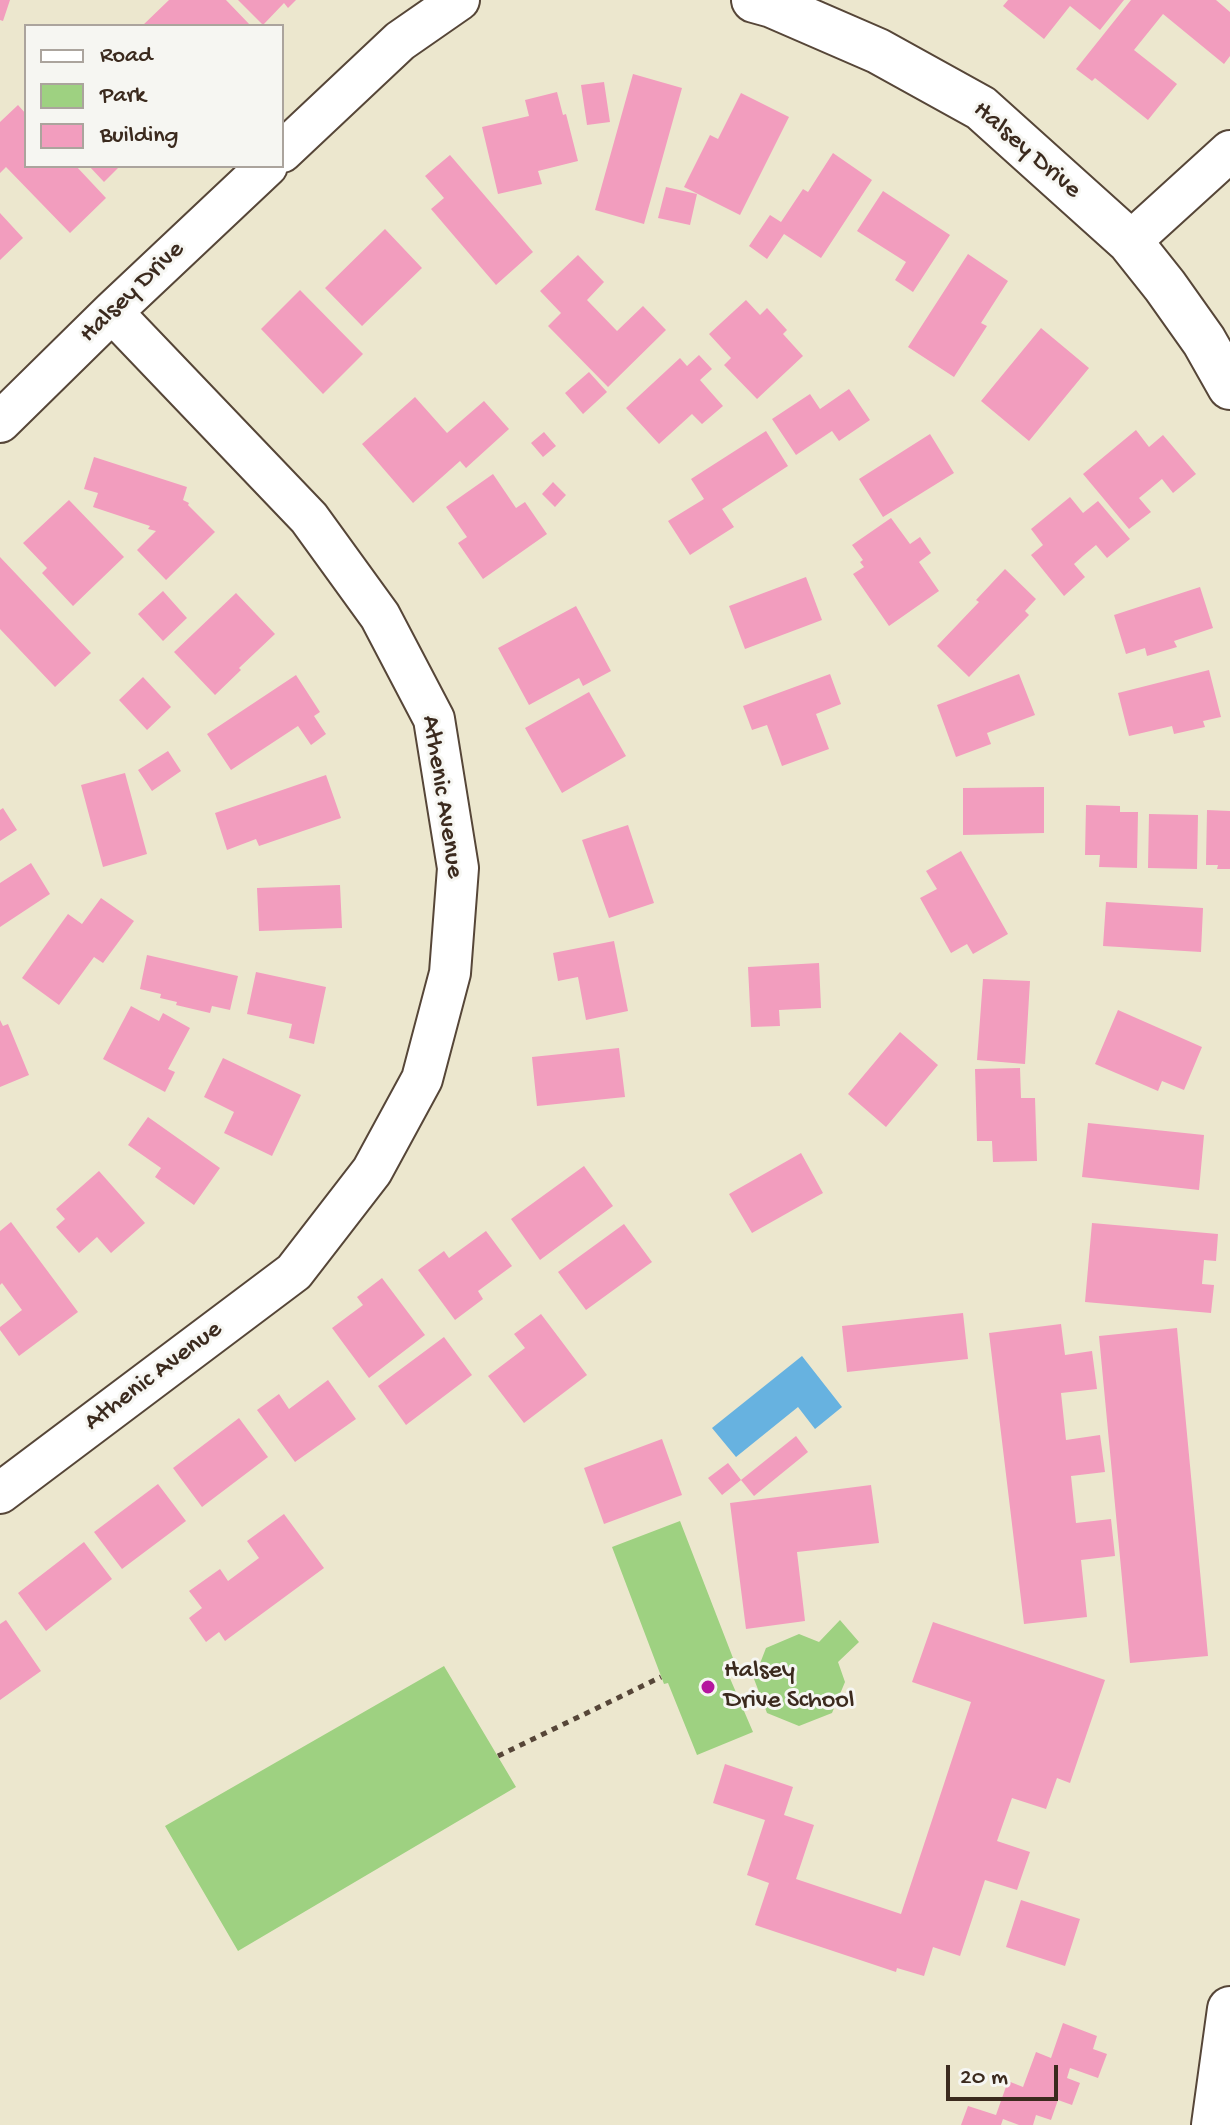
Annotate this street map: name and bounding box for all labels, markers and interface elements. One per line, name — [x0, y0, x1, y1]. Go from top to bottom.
legend — [24, 24, 284, 168]
text: Road — [100, 42, 152, 71]
text: Park — [100, 82, 146, 111]
street label: Halsey Drive — [965, 95, 1087, 207]
text: Building — [100, 122, 178, 151]
street label: Halsey Drive — [74, 235, 192, 351]
street label: Athenic Avenue — [413, 713, 469, 881]
street label: Athenic Avenue — [79, 1315, 229, 1439]
place label: Halsey Drive School — [724, 1656, 854, 1718]
marker: Halsey Drive School — [699, 1678, 717, 1696]
scale bar — [950, 2049, 1062, 2099]
text: 20 m — [960, 2064, 1008, 2093]

